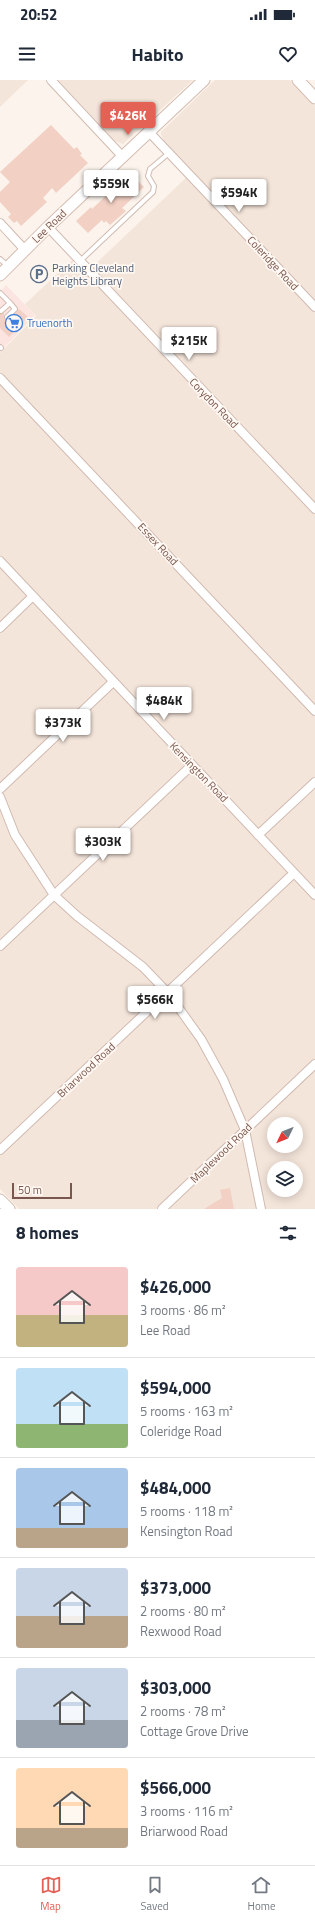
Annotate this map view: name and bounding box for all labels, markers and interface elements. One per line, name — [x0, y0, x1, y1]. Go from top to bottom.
text: 20:52 — [20, 3, 57, 26]
text: Habito — [132, 41, 183, 68]
icon: menu — [16, 43, 38, 65]
icon: heart — [277, 43, 299, 65]
pin: $426K — [100, 102, 156, 136]
text: $426K — [110, 105, 146, 125]
pin: $559K — [83, 170, 139, 204]
text: $559K — [93, 173, 129, 193]
pin: $594K — [211, 179, 267, 213]
text: $594K — [221, 182, 257, 202]
street label: Lee Road — [28, 205, 70, 247]
street label: Coleridge Road — [244, 232, 303, 294]
place label: Parking Cleveland Heights Library — [52, 260, 134, 289]
parking icon: Parking Cleveland Heights Library — [29, 264, 49, 284]
supermarket icon: Truenorth — [4, 313, 24, 333]
place label: Truenorth — [27, 315, 72, 331]
pin: $215K — [161, 327, 217, 361]
text: $215K — [171, 330, 207, 350]
street label: Corydon Road — [186, 374, 242, 432]
street label: Essex Road — [134, 519, 182, 569]
pin: $484K — [136, 687, 192, 721]
text: $484K — [146, 690, 182, 710]
pin: $373K — [35, 709, 91, 743]
text: $373K — [45, 712, 81, 732]
street label: Kensington Road — [166, 738, 232, 806]
pin: $303K — [75, 828, 131, 862]
text: $303K — [85, 831, 121, 851]
pin: $566K — [127, 986, 183, 1020]
text: $566K — [137, 989, 173, 1009]
street label: Briarwood Road — [53, 1039, 119, 1101]
north arrow — [267, 1117, 303, 1153]
map controls — [267, 1117, 303, 1197]
street label: Maplewood Road — [186, 1119, 256, 1187]
button: layers — [267, 1161, 303, 1197]
scale bar — [12, 1181, 72, 1200]
text: 50 m — [18, 1182, 42, 1198]
text: 8 homes — [16, 1220, 79, 1246]
icon: filters — [277, 1222, 299, 1244]
text: $426,000 — [140, 1274, 211, 1300]
icon: home — [48, 1283, 96, 1331]
text: 3 rooms · 86 m² — [140, 1300, 226, 1320]
text: Lee Road — [140, 1320, 190, 1340]
text: $594,000 — [140, 1375, 211, 1401]
icon: home — [48, 1384, 96, 1432]
text: 5 rooms · 163 m² — [140, 1401, 233, 1421]
text: Coleridge Road — [140, 1421, 222, 1441]
text: $484,000 — [140, 1475, 211, 1501]
icon: home — [48, 1484, 96, 1532]
text: 5 rooms · 118 m² — [140, 1501, 233, 1521]
text: Kensington Road — [140, 1521, 233, 1541]
text: $373,000 — [140, 1575, 211, 1601]
icon: home — [48, 1584, 96, 1632]
text: 2 rooms · 80 m² — [140, 1601, 226, 1621]
text: Rexwood Road — [140, 1621, 222, 1641]
text: $303,000 — [140, 1675, 211, 1701]
icon: home — [48, 1684, 96, 1732]
text: 2 rooms · 78 m² — [140, 1701, 226, 1721]
text: Cottage Grove Drive — [140, 1721, 249, 1741]
text: $566,000 — [140, 1775, 211, 1801]
icon: home — [48, 1784, 96, 1832]
text: 3 rooms · 116 m² — [140, 1801, 233, 1821]
text: Briarwood Road — [140, 1821, 228, 1841]
tab: Map — [40, 1874, 62, 1914]
tab: Saved — [141, 1874, 169, 1914]
tab: Home — [248, 1874, 275, 1914]

